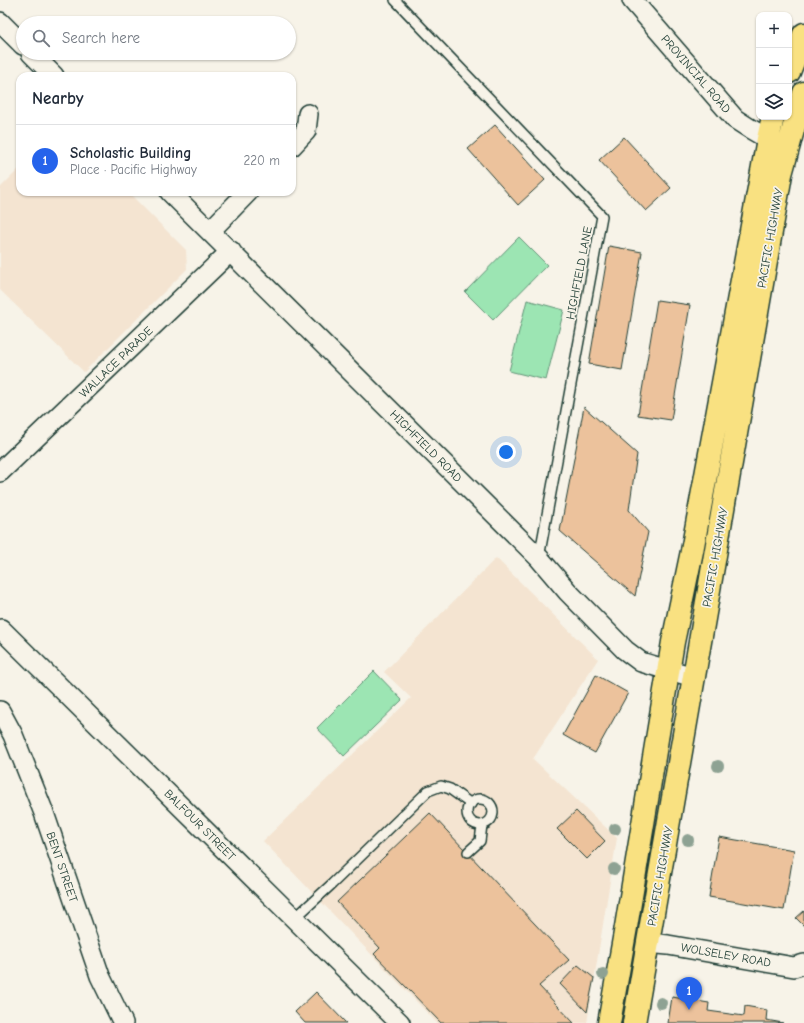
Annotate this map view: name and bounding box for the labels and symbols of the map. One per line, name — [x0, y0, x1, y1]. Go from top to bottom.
street label: PROVINCIAL ROAD — [658, 32, 734, 116]
street label: PACIFIC HIGHWAY — [754, 186, 786, 289]
street label: HIGHFIELD LANE — [563, 225, 595, 321]
street label: WALLACE PARADE — [76, 323, 156, 401]
street label: HIGHFIELD ROAD — [387, 407, 465, 485]
your location — [496, 442, 516, 462]
street label: PACIFIC HIGHWAY — [699, 505, 731, 608]
street label: BALFOUR STREET — [161, 786, 239, 864]
street label: PACIFIC HIGHWAY — [644, 824, 676, 927]
street label: BENT STREET — [43, 830, 81, 905]
street label: WOLSELEY ROAD — [680, 940, 772, 970]
pin: 1 — [676, 977, 702, 1010]

